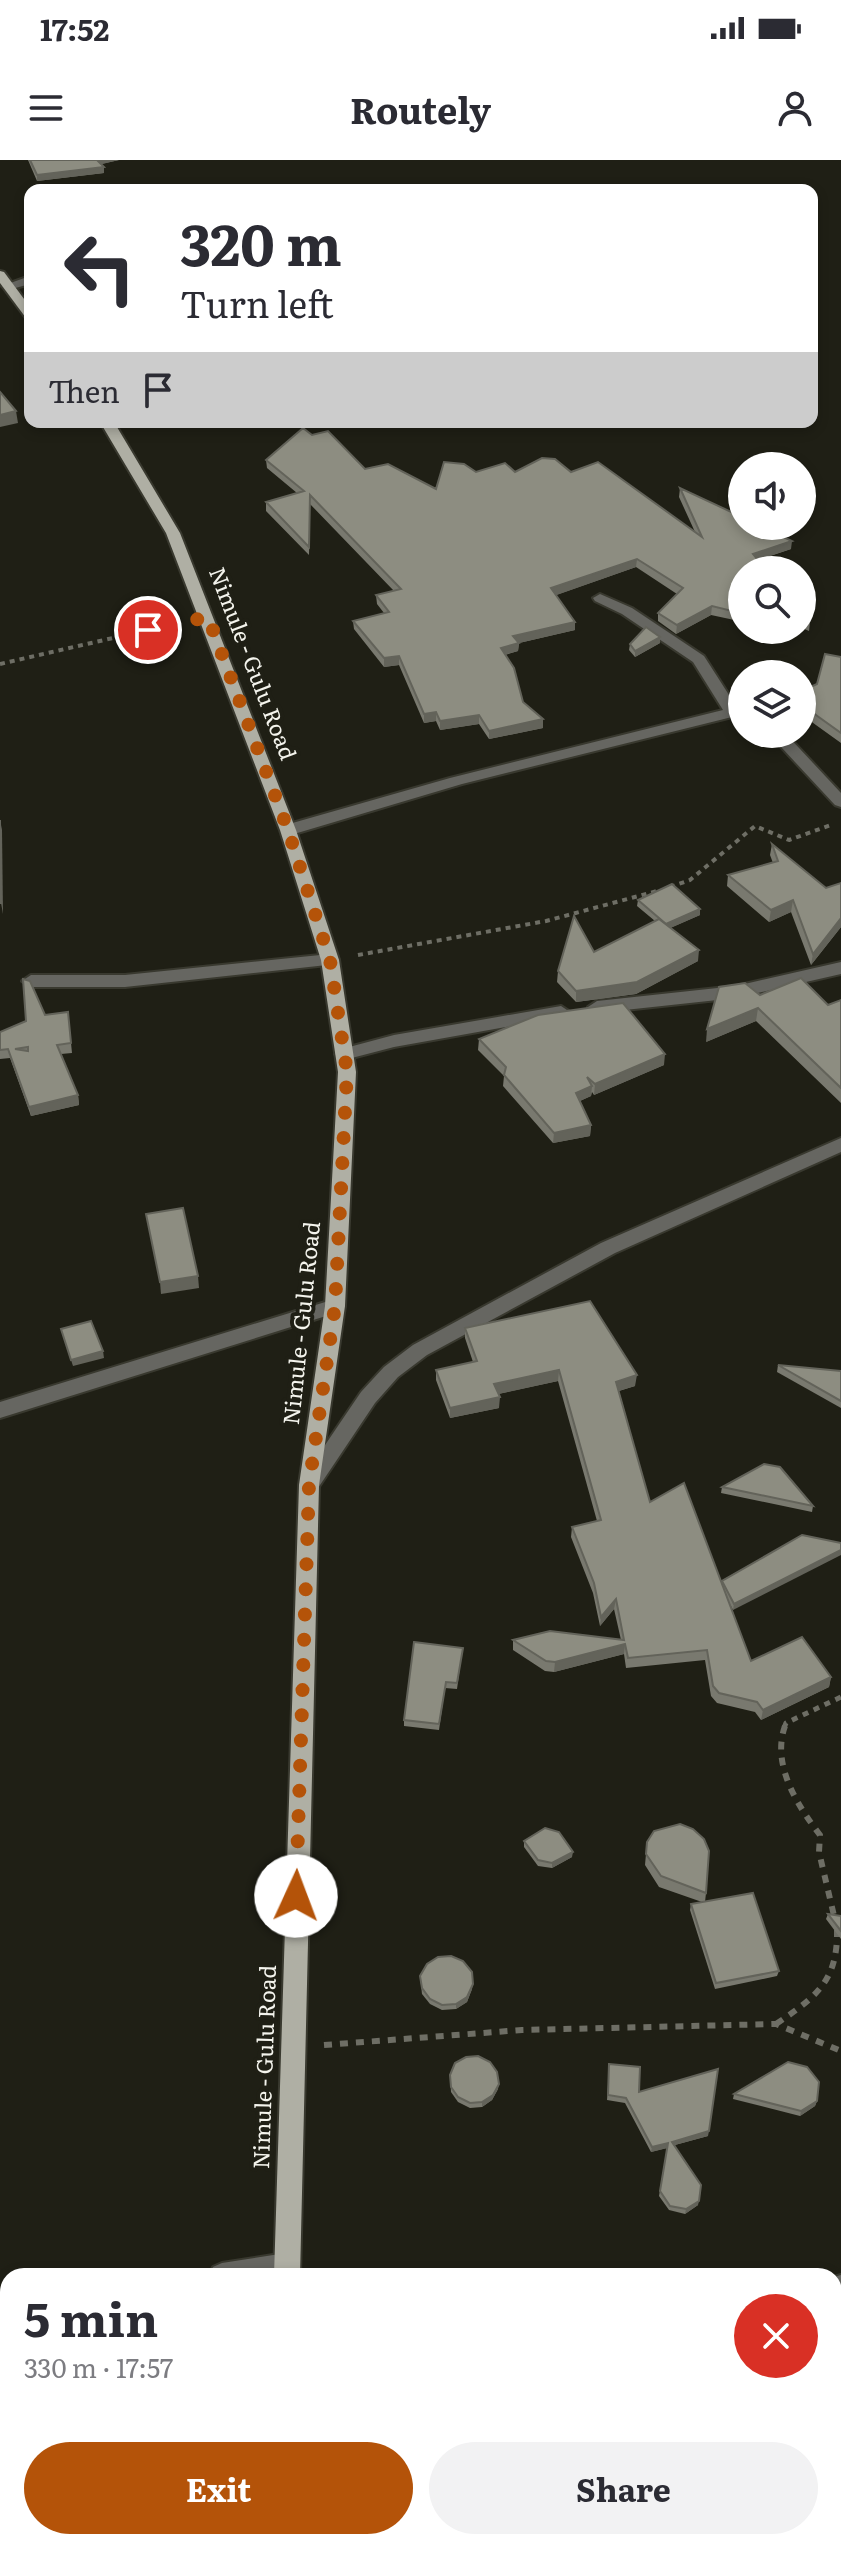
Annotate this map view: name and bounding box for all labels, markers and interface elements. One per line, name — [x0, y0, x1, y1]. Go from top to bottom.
text: 17:52 — [40, 6, 109, 50]
text: Routely — [350, 82, 491, 135]
icon: menu — [24, 86, 68, 130]
icon: person — [773, 86, 817, 130]
text: 320 m — [180, 200, 342, 283]
icon: left — [48, 216, 152, 320]
text: Turn left — [180, 276, 334, 329]
text: Then — [48, 368, 120, 412]
icon: arrive — [136, 368, 180, 412]
map controls — [728, 452, 816, 748]
button: sound — [728, 452, 816, 540]
button: search — [728, 556, 816, 644]
street label: Nimule - Gulu Road — [202, 562, 306, 764]
pin — [114, 596, 182, 664]
icon: arrive — [126, 608, 170, 652]
button: layers — [728, 660, 816, 748]
street label: Nimule - Gulu Road — [273, 1220, 327, 1426]
position arrow — [254, 1854, 338, 1938]
street label: Nimule - Gulu Road — [243, 1964, 283, 2170]
text: 5 min — [24, 2281, 158, 2352]
button: close — [734, 2294, 818, 2378]
text: 330 m · 17:57 — [24, 2347, 173, 2386]
button: Exit — [24, 2442, 413, 2534]
button: Share — [429, 2442, 818, 2534]

